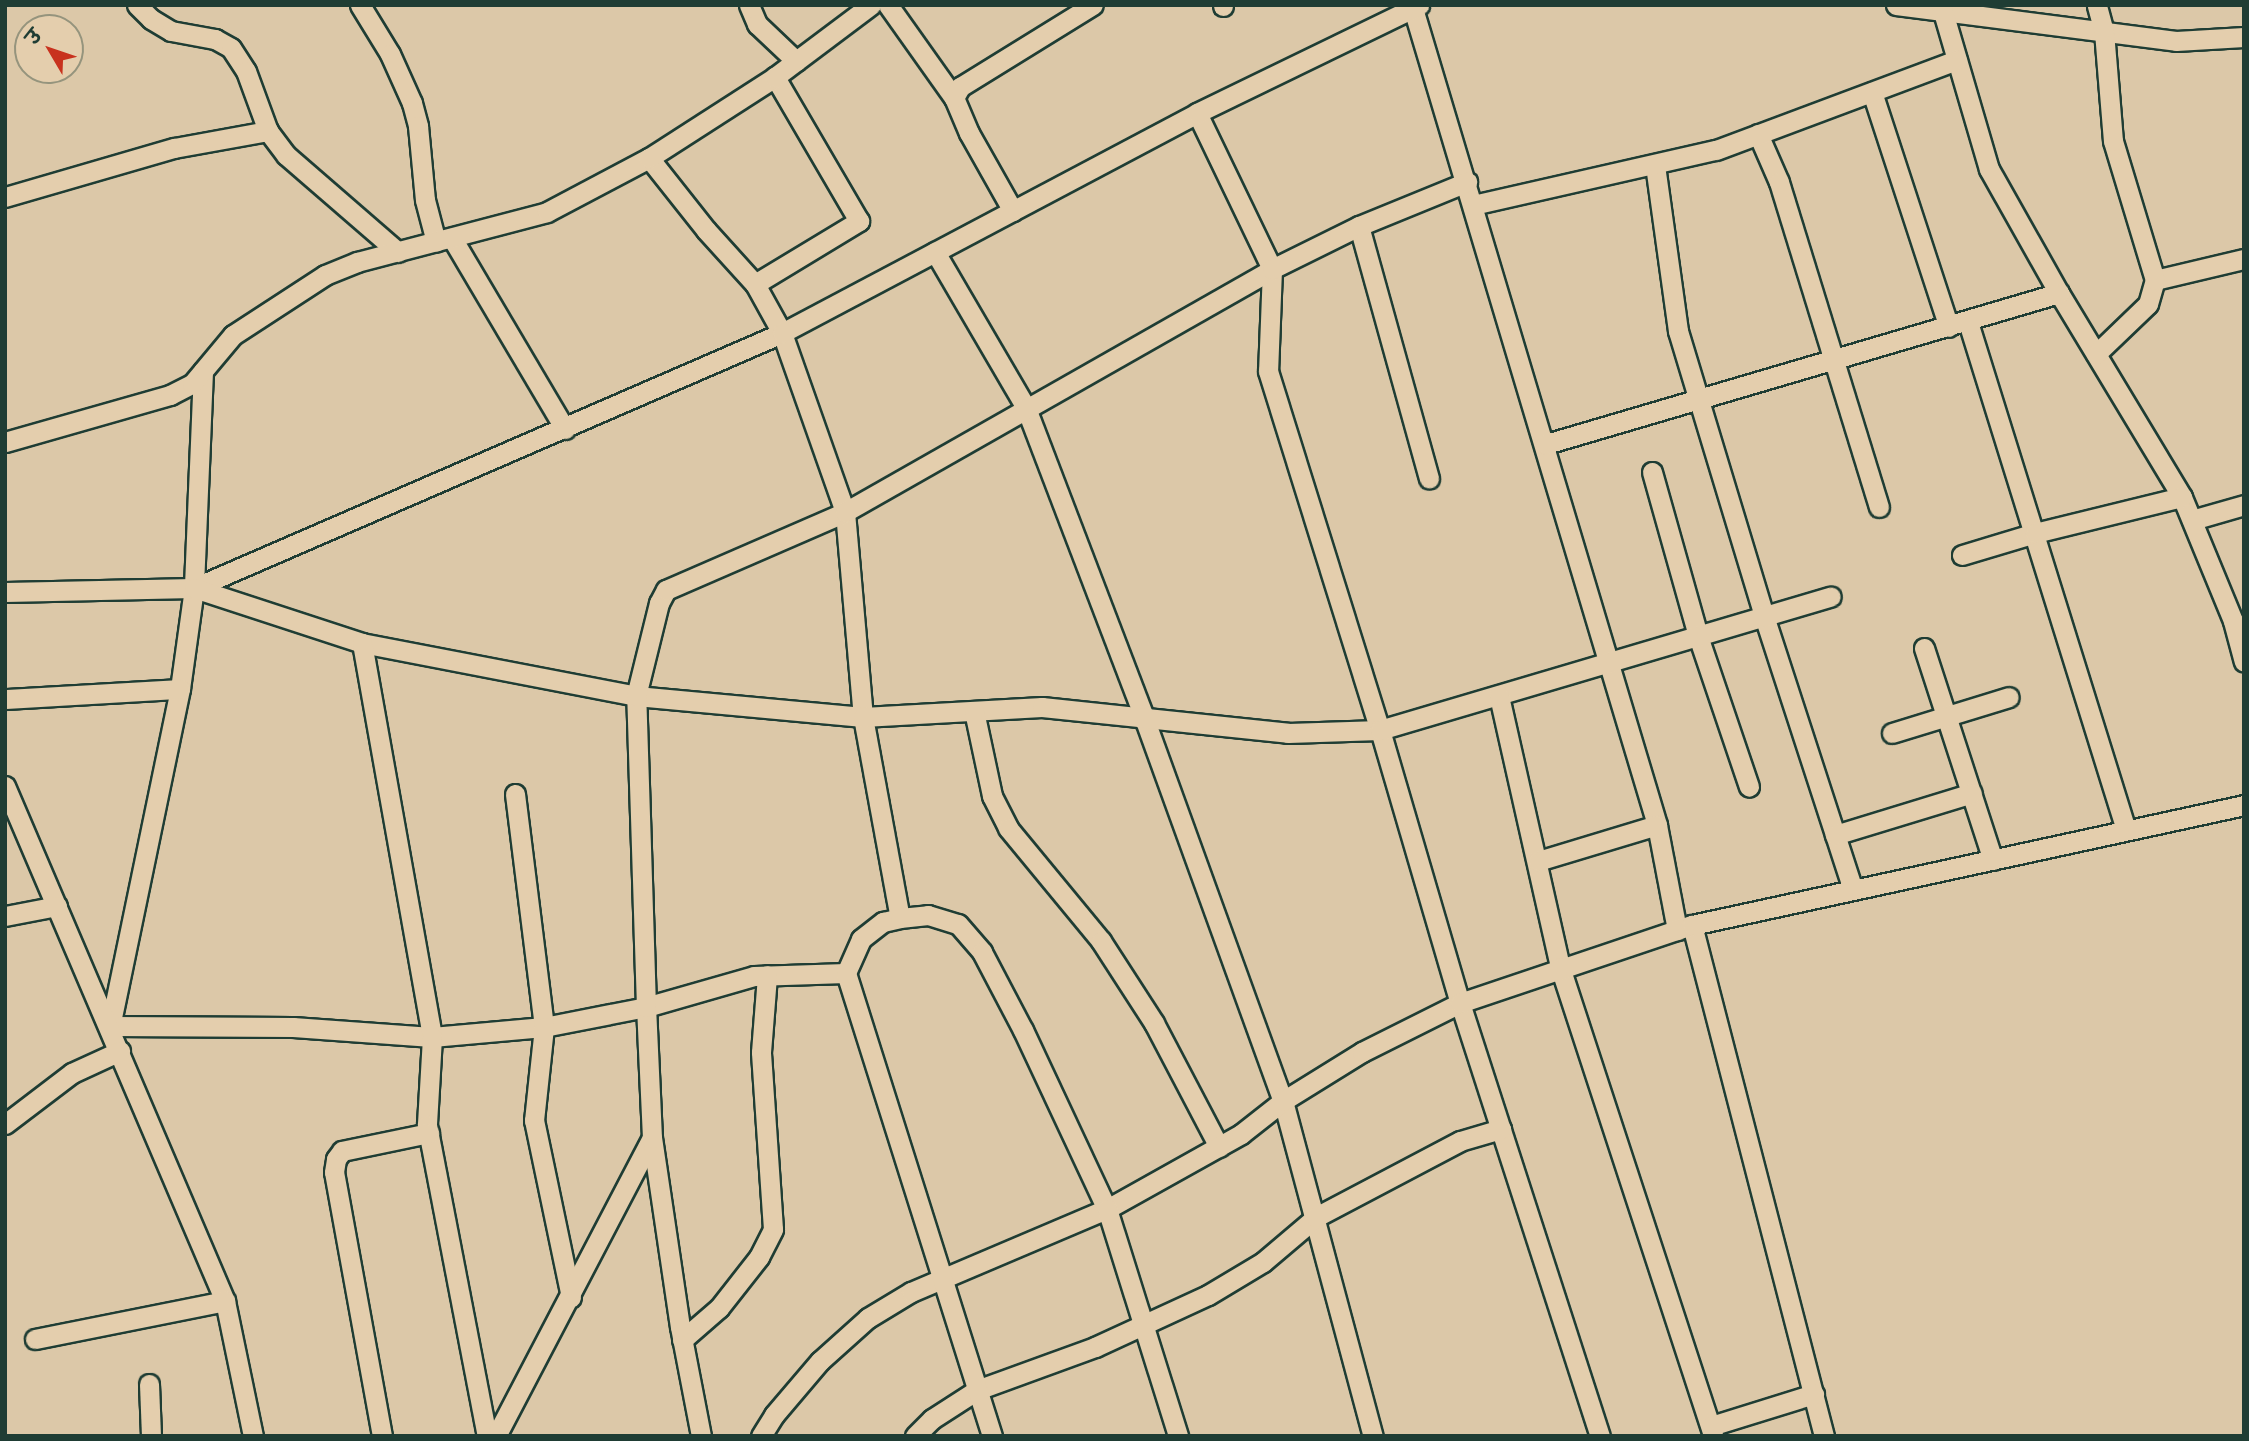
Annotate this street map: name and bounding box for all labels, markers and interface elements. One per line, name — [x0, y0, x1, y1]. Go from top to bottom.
north arrow — [14, 14, 84, 84]
text: उ — [22, 25, 47, 49]

